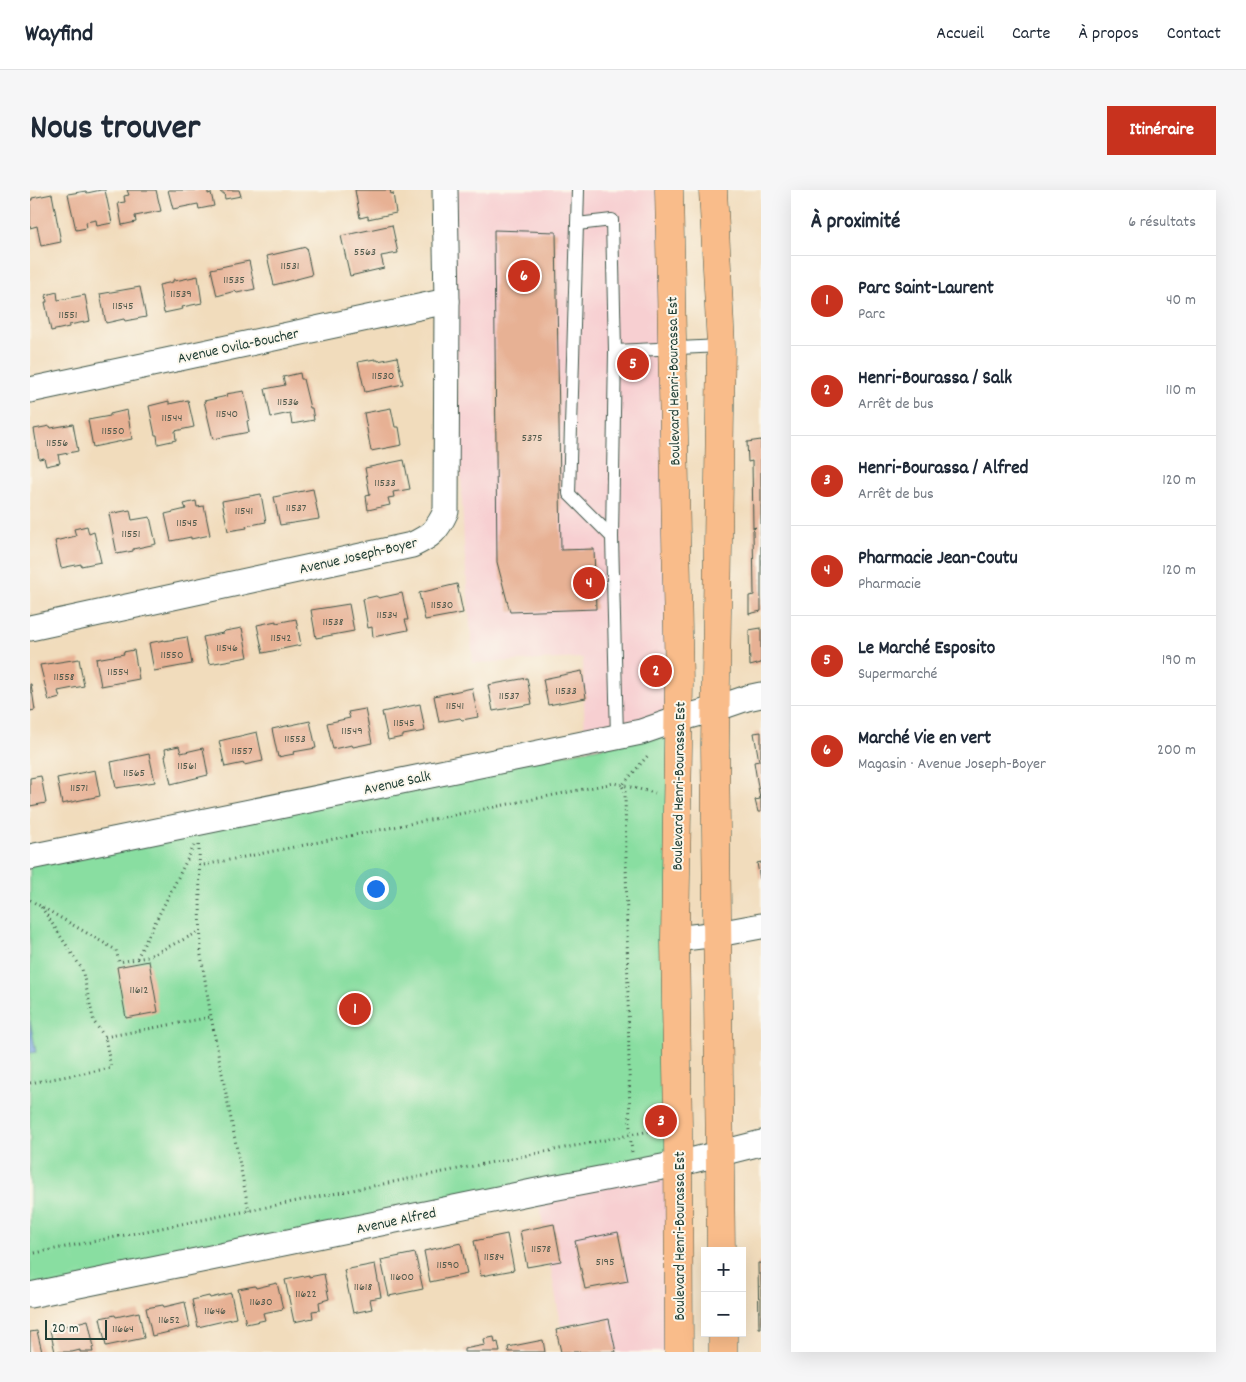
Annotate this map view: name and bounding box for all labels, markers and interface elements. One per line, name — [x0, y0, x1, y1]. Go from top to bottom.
text: Wayfind — [25, 18, 93, 52]
text: Accueil — [936, 22, 984, 47]
text: Carte — [1012, 22, 1051, 47]
text: À propos — [1079, 22, 1139, 47]
text: Contact — [1167, 22, 1221, 47]
text: Nous trouver — [30, 105, 200, 155]
button: Itinéraire — [1107, 106, 1216, 155]
text: À proximité — [811, 208, 900, 238]
text: 6 résultats — [1128, 211, 1196, 234]
house number: 5563 — [354, 244, 376, 261]
pin: 6 — [508, 257, 540, 295]
house number: 11531 — [281, 258, 299, 275]
house number: 11535 — [223, 272, 245, 289]
text: Parc Saint-Laurent — [858, 276, 994, 303]
house number: 11539 — [170, 286, 192, 303]
text: 1 — [825, 289, 829, 312]
text: 40 m — [1166, 289, 1196, 312]
street label: Boulevard Henri-Bourassa Est — [663, 296, 687, 466]
house number: 11545 — [112, 298, 134, 315]
text: Parc — [858, 303, 885, 326]
house number: 11551 — [59, 307, 78, 324]
street label: Avenue Ovila-Boucher — [176, 323, 301, 371]
pin: 5 — [617, 345, 649, 383]
text: Henri-Bourassa / Salk — [858, 366, 1012, 393]
house number: 11530 — [372, 368, 394, 385]
text: 2 — [824, 379, 831, 402]
text: 110 m — [1166, 379, 1196, 402]
text: Arrêt de bus — [858, 393, 934, 416]
house number: 11536 — [277, 394, 299, 411]
house number: 11540 — [216, 406, 238, 423]
house number: 11544 — [162, 410, 182, 427]
house number: 11550 — [102, 423, 124, 440]
house number: 5375 — [521, 430, 543, 447]
house number: 11556 — [46, 435, 68, 452]
text: Henri-Bourassa / Alfred — [858, 456, 1028, 483]
text: 3 — [823, 469, 831, 492]
text: 120 m — [1162, 469, 1196, 492]
house number: 11533 — [374, 475, 396, 492]
text: Arrêt de bus — [858, 483, 934, 506]
house number: 11537 — [286, 500, 307, 517]
house number: 11541 — [235, 503, 253, 520]
house number: 11545 — [176, 515, 198, 532]
house number: 11551 — [122, 526, 141, 543]
street label: Avenue Joseph-Boyer — [297, 533, 420, 581]
text: Pharmacie Jean-Coutu — [858, 546, 1018, 573]
text: 4 — [824, 559, 830, 582]
text: 120 m — [1162, 559, 1196, 582]
pin: 4 — [573, 564, 605, 602]
text: Pharmacie — [858, 573, 921, 596]
house number: 11530 — [431, 597, 453, 614]
house number: 11534 — [376, 607, 398, 624]
house number: 11538 — [323, 614, 344, 631]
house number: 11542 — [270, 630, 292, 647]
text: Le Marché Esposito — [858, 636, 995, 663]
house number: 11546 — [216, 640, 238, 657]
house number: 11550 — [161, 647, 183, 664]
text: 5 — [823, 649, 831, 672]
text: 190 m — [1162, 649, 1196, 672]
pin: 2 — [640, 652, 672, 690]
text: Supermarché — [858, 663, 937, 686]
house number: 11554 — [107, 664, 129, 681]
house number: 11558 — [53, 669, 75, 686]
house number: 11533 — [555, 683, 577, 700]
house number: 11537 — [499, 688, 520, 705]
house number: 11541 — [446, 698, 464, 715]
street label: Boulevard Henri-Bourassa Est — [668, 701, 692, 871]
house number: 11545 — [393, 715, 415, 732]
house number: 11549 — [341, 723, 363, 740]
text: Marché Vie en vert — [858, 726, 991, 753]
house number: 11553 — [284, 731, 306, 748]
text: 6 — [823, 739, 831, 762]
text: 200 m — [1157, 739, 1196, 762]
house number: 11557 — [232, 743, 253, 760]
text: Magasin · Avenue Joseph-Boyer — [858, 753, 1046, 776]
house number: 11561 — [177, 758, 197, 775]
house number: 11565 — [123, 765, 145, 782]
street label: Avenue Salk — [362, 766, 433, 802]
house number: 11571 — [70, 780, 88, 797]
your location — [363, 876, 389, 902]
house number: 11612 — [129, 982, 149, 999]
pin: 1 — [339, 990, 371, 1028]
pin: 3 — [645, 1102, 677, 1140]
street label: Boulevard Henri-Bourassa Est — [670, 1151, 692, 1321]
street label: Avenue Alfred — [355, 1203, 438, 1241]
house number: 11578 — [531, 1241, 551, 1258]
map controls — [701, 1247, 746, 1337]
button: + — [701, 1247, 746, 1292]
house number: 11584 — [484, 1249, 504, 1266]
house number: 5195 — [595, 1254, 615, 1271]
house number: 11590 — [437, 1257, 459, 1274]
house number: 11600 — [390, 1269, 414, 1286]
house number: 11618 — [354, 1279, 372, 1296]
house number: 11622 — [295, 1286, 317, 1303]
button: − — [701, 1292, 746, 1337]
house number: 11630 — [249, 1294, 273, 1311]
house number: 11646 — [204, 1303, 226, 1320]
house number: 11652 — [158, 1312, 180, 1329]
scale bar — [45, 1317, 108, 1340]
text: 20 m — [52, 1319, 79, 1339]
house number: 11664 — [112, 1321, 134, 1338]

